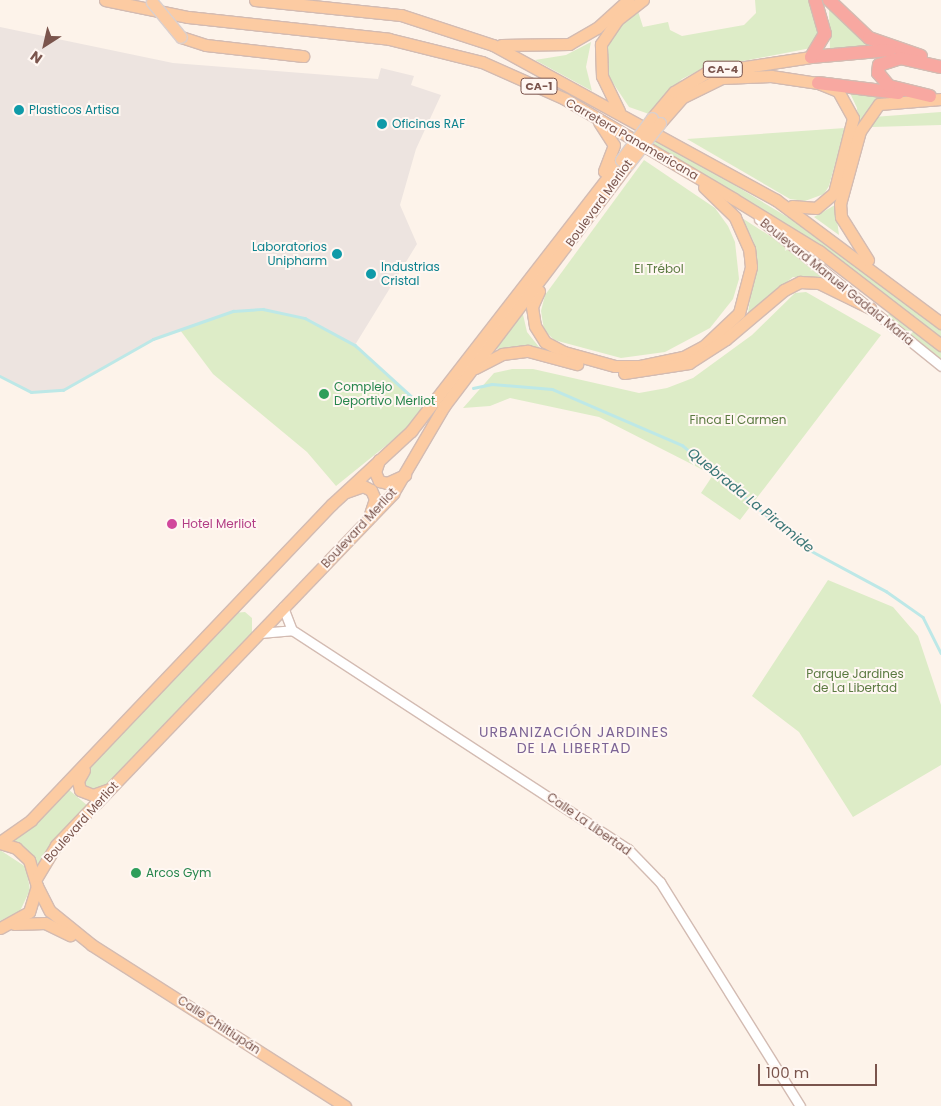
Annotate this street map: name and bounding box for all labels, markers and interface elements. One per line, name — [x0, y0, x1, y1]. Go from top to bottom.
north arrow — [20, 20, 70, 70]
text: N — [26, 46, 46, 68]
road number: CA-4 — [702, 61, 744, 78]
road number: CA-1 — [520, 78, 558, 94]
street label: Carretera Panamericana — [563, 95, 701, 183]
place label: Plasticos Artisa — [29, 103, 119, 117]
marker: Plasticos Artisa — [13, 104, 25, 116]
place label: Oficinas RAF — [392, 117, 465, 131]
marker: Oficinas RAF — [376, 118, 388, 130]
street label: Boulevard Merliot — [563, 157, 635, 249]
street label: Boulevard Manuel Gadala María — [757, 216, 917, 348]
place label: Laboratorios Unipharm — [252, 240, 327, 268]
marker: Laboratorios Unipharm — [331, 248, 343, 260]
place label: Industrias Cristal — [381, 260, 440, 288]
park label: El Trébol — [634, 262, 684, 276]
marker: Industrias Cristal — [365, 268, 377, 280]
place label: Complejo Deportivo Merliot — [334, 380, 435, 408]
marker: Complejo Deportivo Merliot — [318, 388, 330, 400]
park label: Finca El Carmen — [690, 413, 786, 427]
water label: Quebrada La Piramide — [684, 444, 818, 556]
street label: Boulevard Merliot — [318, 485, 400, 571]
place label: Hotel Merliot — [182, 517, 256, 531]
marker: Hotel Merliot — [166, 518, 178, 530]
park label: Parque Jardines de La Libertad — [806, 667, 904, 695]
district label: URBANIZACIÓN JARDINES DE LA LIBERTAD — [476, 724, 672, 756]
street label: Boulevard Merliot — [41, 779, 121, 865]
street label: Calle La Libertad — [544, 790, 634, 858]
place label: Arcos Gym — [146, 866, 211, 880]
marker: Arcos Gym — [130, 867, 142, 879]
street label: Calle Chiltiupán — [175, 993, 263, 1057]
scale bar — [761, 1054, 880, 1086]
text: 100 m — [766, 1062, 809, 1083]

